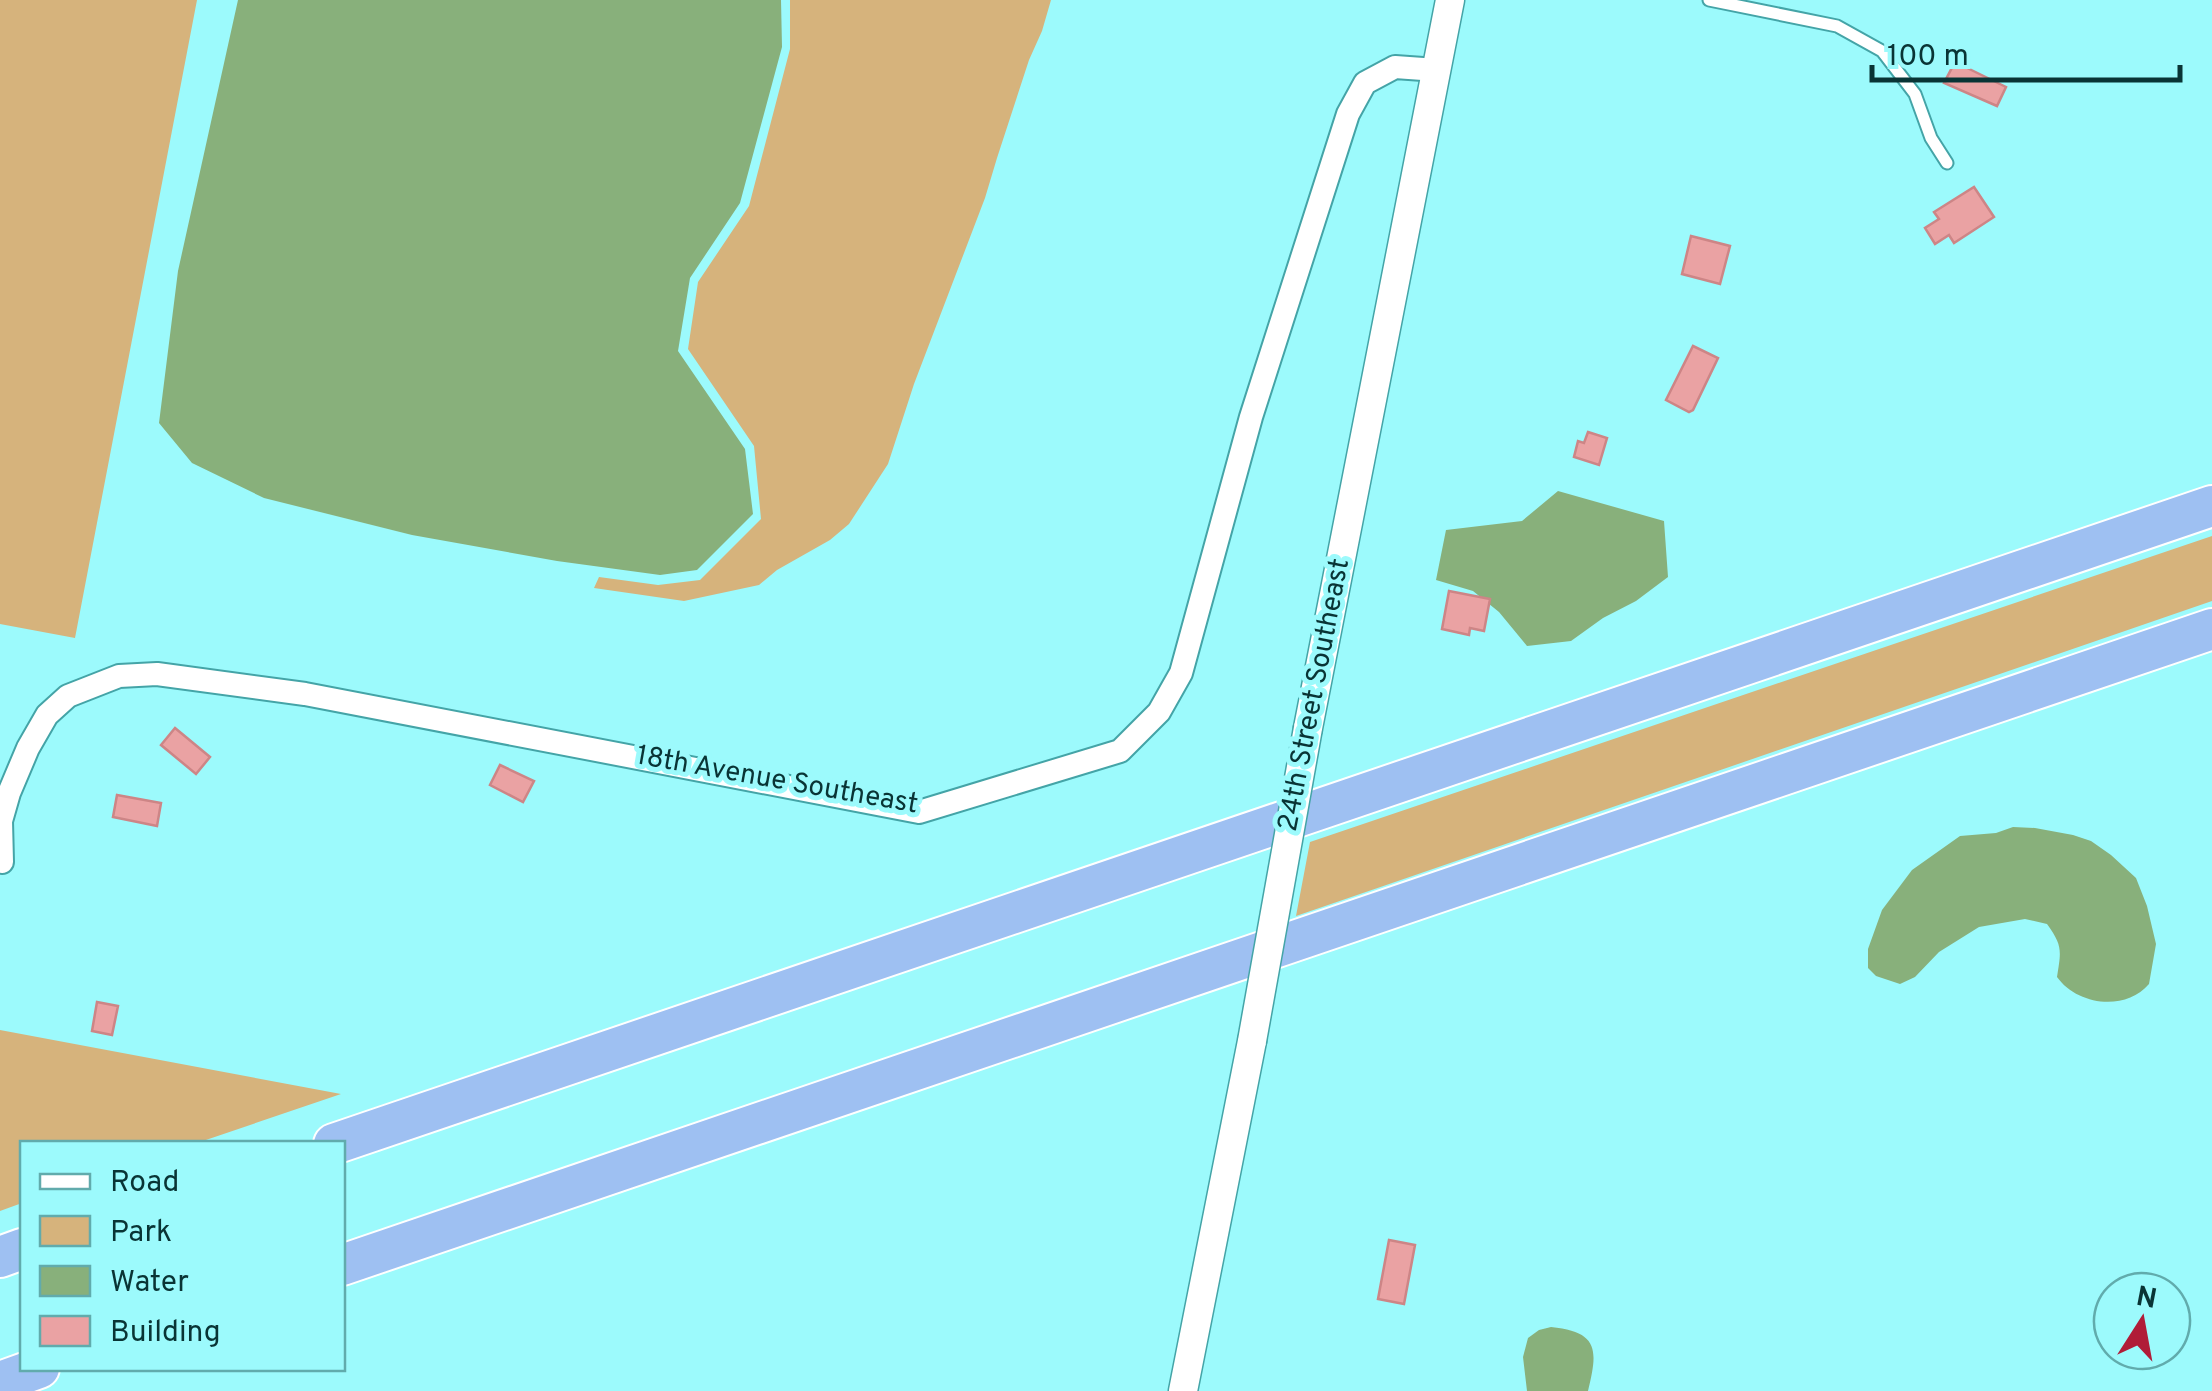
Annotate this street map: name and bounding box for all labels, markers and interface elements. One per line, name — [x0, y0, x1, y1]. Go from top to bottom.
scale bar — [1872, 20, 2180, 82]
text: 100 m — [1887, 39, 1969, 76]
street label: 24th Street Southeast — [1271, 555, 1359, 835]
street label: 18th Avenue Southeast — [633, 738, 921, 824]
legend — [20, 1141, 345, 1371]
text: Road — [110, 1165, 179, 1202]
text: Park — [110, 1215, 172, 1252]
text: Water — [110, 1265, 189, 1302]
north arrow — [2092, 1271, 2192, 1371]
text: N — [2133, 1280, 2160, 1319]
text: Building — [110, 1315, 221, 1352]

